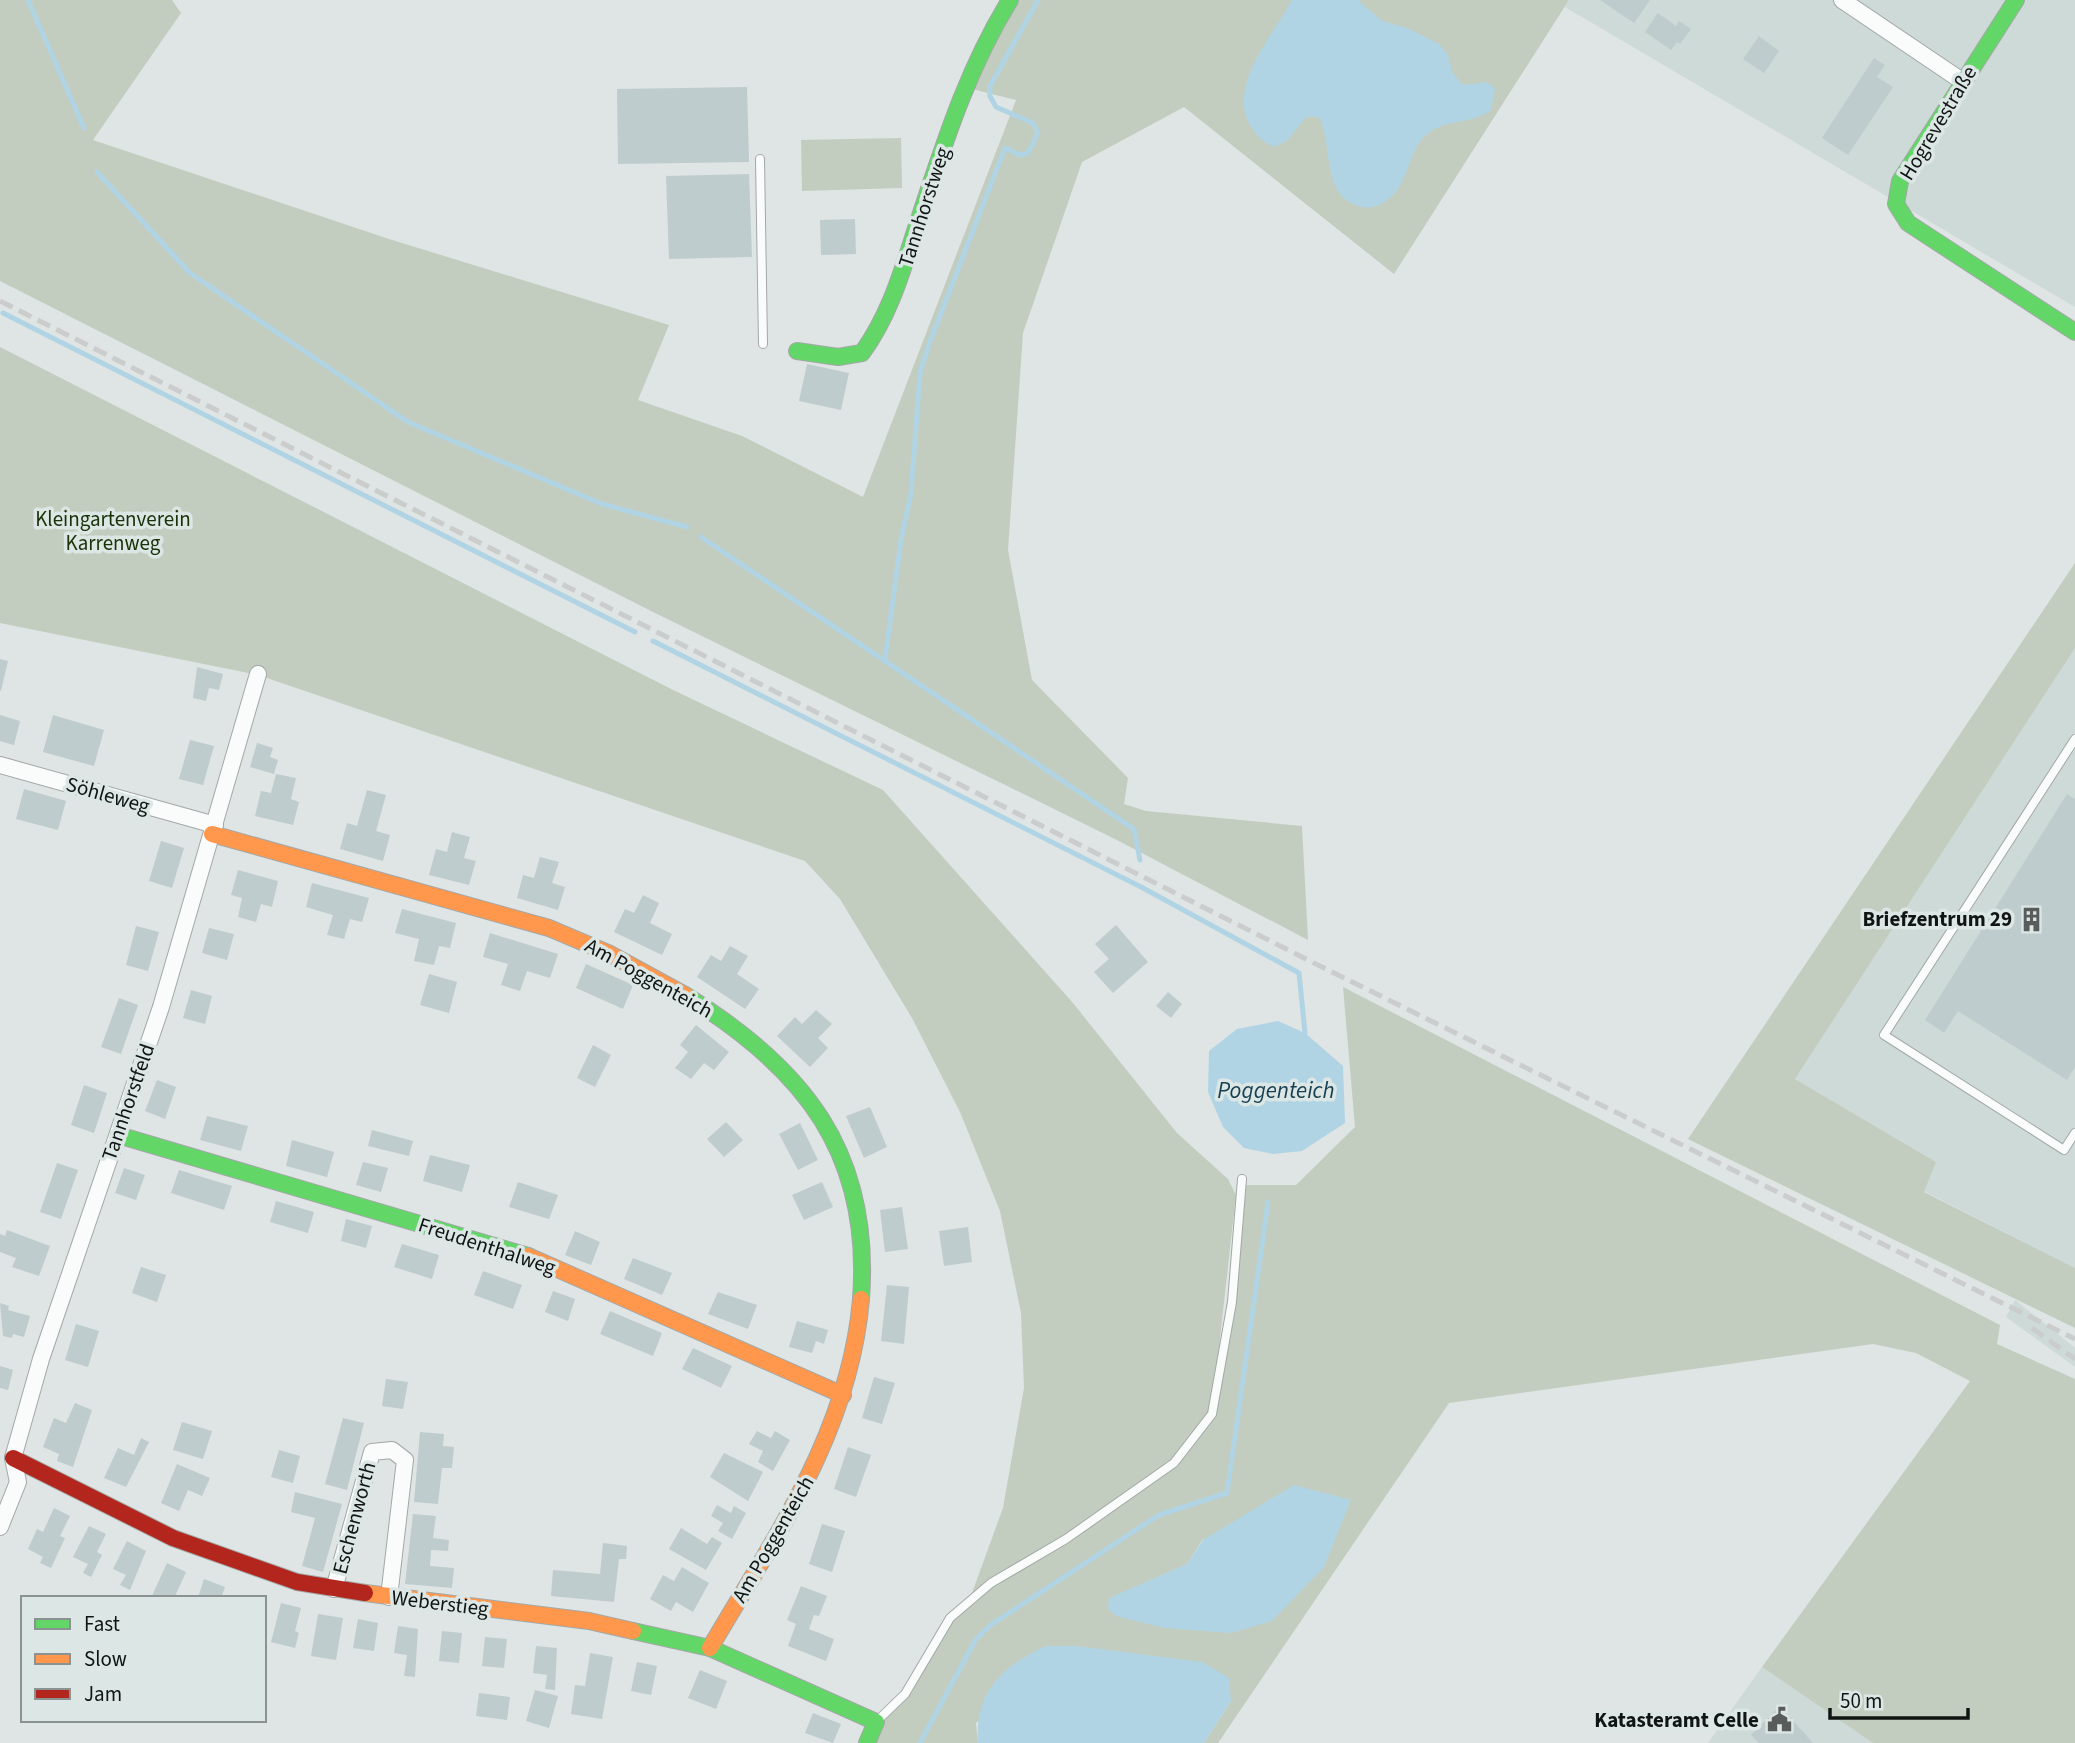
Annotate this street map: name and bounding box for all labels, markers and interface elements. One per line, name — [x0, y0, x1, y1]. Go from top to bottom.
street label: Hogrevestraße — [1892, 60, 1984, 186]
street label: Tannhorstweg — [890, 143, 958, 271]
park label: Kleingartenverein Karrenweg — [35, 504, 191, 558]
street label: Söhleweg — [63, 769, 154, 821]
place label: Briefzentrum 29 — [1863, 904, 2012, 934]
building icon: Briefzentrum 29 — [2018, 905, 2046, 933]
street label: Am Poggenteich — [580, 930, 718, 1026]
street label: Tannhorstfeld — [94, 1039, 162, 1165]
water label: Poggenteich — [1217, 1074, 1335, 1107]
street label: Freudenthalweg — [415, 1210, 560, 1282]
street label: Eschenworth — [325, 1459, 383, 1577]
street label: Am Poggenteich — [725, 1470, 821, 1608]
street label: Weberstieg — [390, 1582, 491, 1624]
legend — [21, 1596, 266, 1722]
text: Fast — [84, 1609, 120, 1639]
text: Slow — [84, 1644, 127, 1674]
scale bar — [1830, 1676, 1968, 1720]
text: Jam — [84, 1679, 122, 1709]
text: 50 m — [1840, 1686, 1882, 1716]
place label: Katasteramt Celle — [1594, 1705, 1759, 1735]
public building icon: Katasteramt Celle — [1765, 1706, 1793, 1734]

